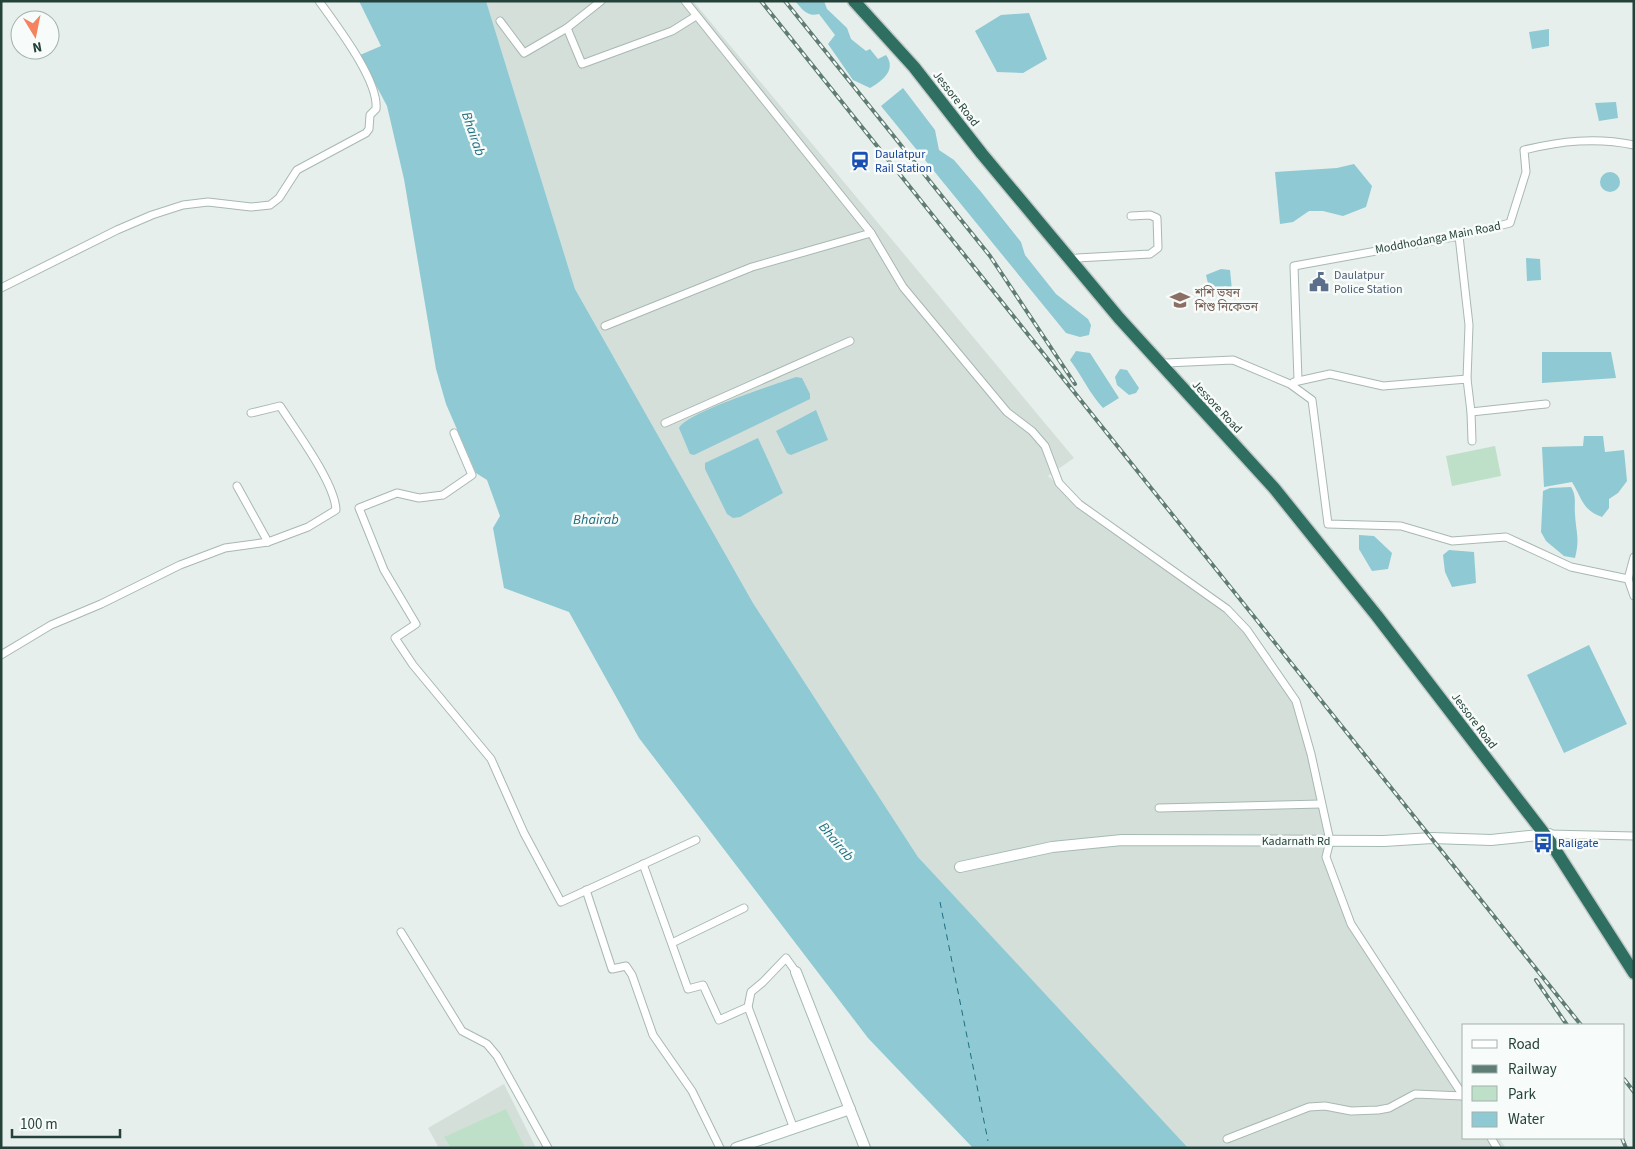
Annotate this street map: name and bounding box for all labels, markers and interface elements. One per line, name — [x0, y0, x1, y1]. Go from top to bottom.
north arrow — [10, 10, 60, 60]
text: N — [31, 36, 43, 57]
street label: Jessore Road — [929, 68, 983, 130]
water label: Bhairab — [456, 109, 490, 159]
place label: Daulatpur Rail Station — [875, 146, 932, 177]
station icon: Daulatpur Rail Station — [849, 150, 871, 172]
street label: Moddhodanga Main Road — [1374, 217, 1502, 259]
place label: Daulatpur Police Station — [1334, 267, 1402, 298]
public building icon: Daulatpur Police Station — [1308, 271, 1330, 293]
place label: শশি ভূষন শিশু নিকেতন — [1194, 285, 1259, 316]
school or university icon: শশি ভূষন শিশু নিকেতন — [1169, 289, 1191, 311]
street label: Jessore Road — [1188, 377, 1246, 437]
water label: Bhairab — [573, 510, 619, 530]
street label: Jessore Road — [1447, 689, 1501, 753]
water label: Bhairab — [814, 818, 858, 866]
bus stop icon: Raligate — [1532, 832, 1554, 854]
street label: Kadarnath Rd — [1262, 833, 1330, 850]
place label: Raligate — [1558, 835, 1598, 852]
legend — [1462, 1024, 1625, 1139]
text: Road — [1508, 1034, 1540, 1055]
text: Railway — [1508, 1059, 1557, 1080]
text: Park — [1508, 1084, 1537, 1105]
scale bar — [12, 1106, 120, 1138]
text: Water — [1508, 1109, 1545, 1130]
text: 100 m — [20, 1114, 58, 1135]

